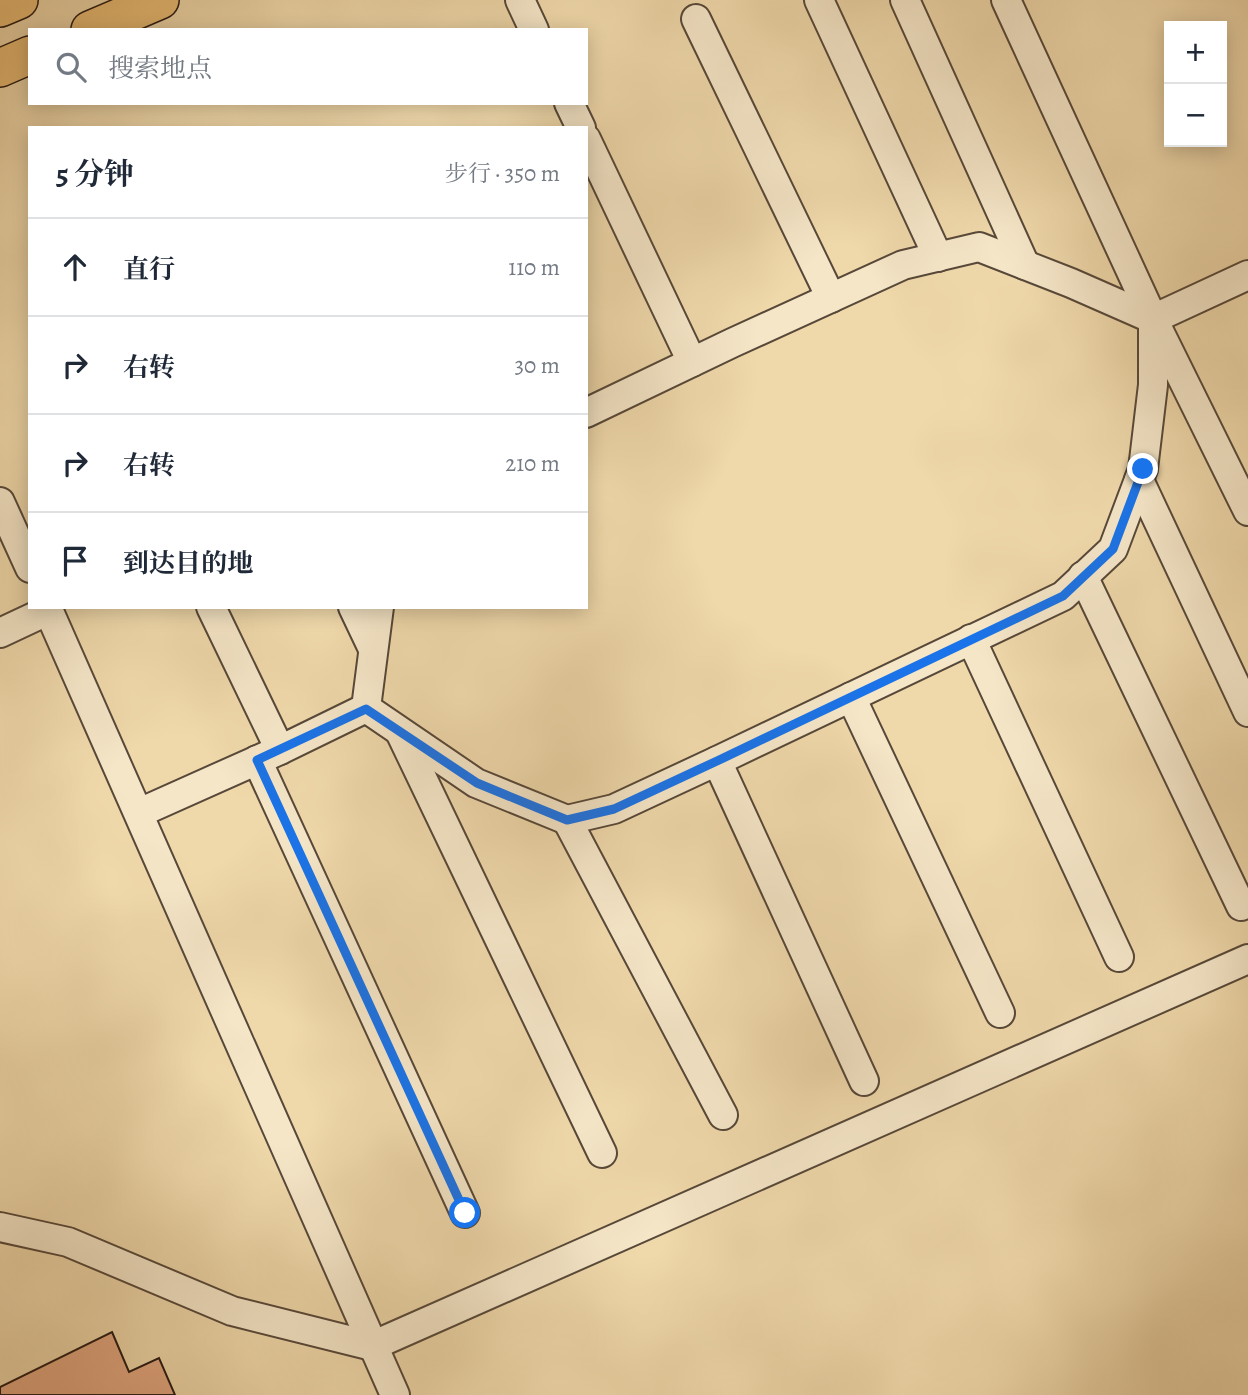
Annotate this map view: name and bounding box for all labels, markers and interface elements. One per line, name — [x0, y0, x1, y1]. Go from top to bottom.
map controls — [1164, 21, 1227, 147]
button: + — [1164, 21, 1227, 84]
search box — [28, 28, 588, 105]
icon: search — [52, 48, 90, 86]
text: 搜索地点 — [108, 51, 212, 86]
button: − — [1164, 84, 1227, 147]
text: 5 分钟 — [56, 154, 134, 194]
text: 步行 · 350 m — [445, 158, 560, 189]
icon: ahead — [56, 248, 94, 286]
text: 直行 — [123, 252, 175, 287]
text: 110 m — [508, 252, 560, 283]
icon: right — [56, 346, 94, 384]
text: 右转 — [123, 350, 175, 385]
text: 30 m — [514, 350, 560, 381]
icon: right — [56, 444, 94, 482]
text: 右转 — [123, 448, 175, 483]
text: 210 m — [505, 448, 560, 479]
route end — [1127, 453, 1158, 484]
icon: arrive — [56, 542, 94, 580]
text: 到达目的地 — [123, 546, 253, 581]
route start — [449, 1197, 480, 1228]

